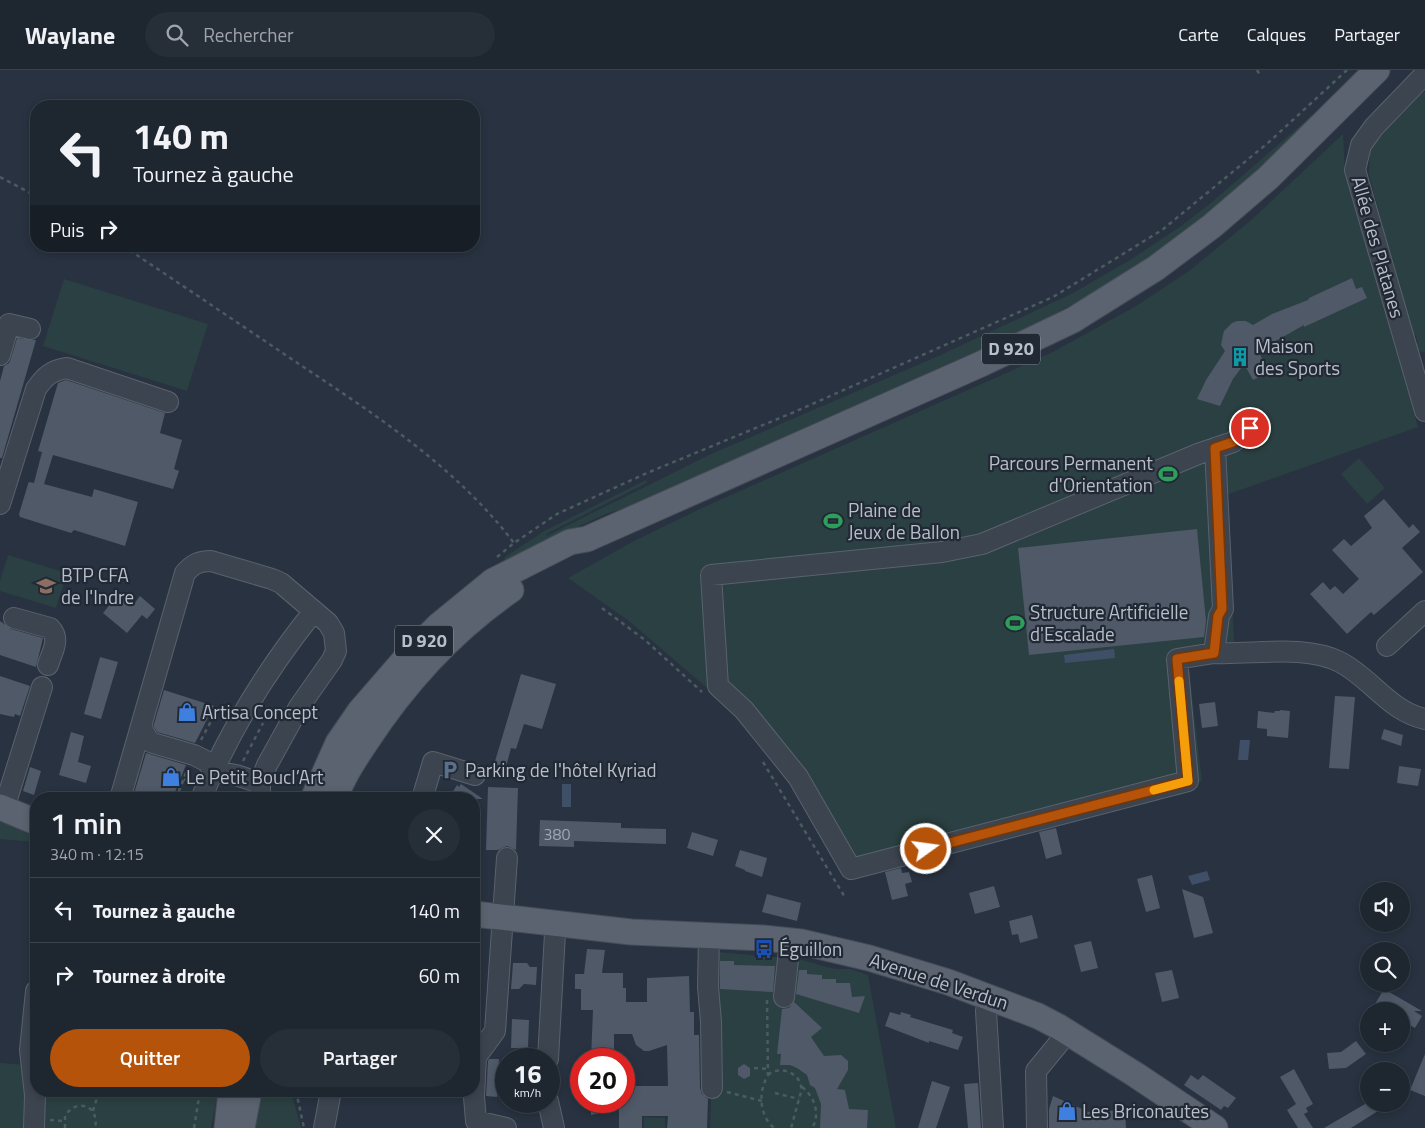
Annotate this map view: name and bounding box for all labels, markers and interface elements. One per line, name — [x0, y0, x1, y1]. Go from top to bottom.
search box — [145, 12, 495, 57]
text: Waylane — [25, 17, 115, 53]
text: Rechercher — [203, 20, 294, 49]
icon: search — [163, 21, 191, 49]
text: Carte — [1178, 21, 1219, 48]
text: Calques — [1247, 21, 1306, 48]
text: Partager — [1334, 21, 1400, 48]
text: 140 m — [133, 109, 229, 163]
icon: left — [50, 120, 115, 185]
text: Tournez à gauche — [133, 157, 294, 191]
street label: Allée des Platanes — [1344, 173, 1413, 321]
text: Puis — [50, 215, 84, 244]
icon: right — [94, 215, 122, 243]
place label: Maison des Sports — [1255, 331, 1340, 382]
road number: D 920 — [982, 334, 1040, 364]
building icon: Maison des Sports — [1229, 346, 1251, 368]
pin — [1229, 407, 1271, 449]
icon: arrive — [1236, 414, 1264, 442]
place label: Parcours Permanent d'Orientation — [989, 448, 1153, 499]
sports icon: Parcours Permanent d'Orientation — [1157, 463, 1179, 485]
place label: Plaine de Jeux de Ballon — [848, 495, 960, 546]
sports icon: Plaine de Jeux de Ballon — [822, 510, 844, 532]
place label: BTP CFA de l'Indre — [61, 560, 134, 611]
school or university icon: BTP CFA de l'Indre — [35, 575, 57, 597]
place label: Structure Artificielle d'Escalade — [1030, 597, 1188, 648]
sports icon: Structure Artificielle d'Escalade — [1004, 612, 1026, 634]
road number: D 920 — [395, 626, 453, 656]
place label: Artisa Concept — [202, 697, 318, 726]
shop icon: Artisa Concept — [176, 701, 198, 723]
place label: Parking de l'hôtel Kyriad — [465, 755, 657, 784]
parking icon: Parking de l'hôtel Kyriad — [439, 759, 461, 781]
place label: Le Petit Boucl’Art — [186, 762, 324, 791]
shop icon: Le Petit Boucl’Art — [160, 766, 182, 788]
text: 1 min — [50, 800, 122, 846]
button: close — [408, 809, 460, 861]
house number: 380 — [544, 822, 570, 846]
position arrow — [899, 822, 951, 874]
text: 340 m · 12:15 — [50, 842, 144, 866]
map controls — [1360, 882, 1410, 1112]
button: sound — [1360, 882, 1410, 932]
icon: left — [50, 896, 78, 924]
text: Tournez à gauche — [93, 896, 235, 925]
text: 140 m — [408, 896, 460, 925]
place label: Éguillon — [779, 934, 842, 963]
bus stop icon: Éguillon — [753, 938, 775, 960]
button: search — [1360, 942, 1410, 992]
street label: Avenue de Verdun — [866, 944, 1012, 1017]
icon: right — [50, 961, 78, 989]
text: Tournez à droite — [93, 961, 225, 990]
text: 60 m — [419, 961, 460, 990]
button: + — [1360, 1002, 1410, 1052]
button: Quitter — [50, 1029, 250, 1087]
button: Partager — [260, 1029, 460, 1087]
speed limit sign: 20 — [570, 1048, 635, 1113]
text: 16 — [513, 1055, 542, 1093]
button: − — [1360, 1062, 1410, 1112]
text: km/h — [514, 1083, 541, 1102]
place label: Les Briconautes — [1082, 1096, 1209, 1125]
shop icon: Les Briconautes — [1056, 1100, 1078, 1122]

